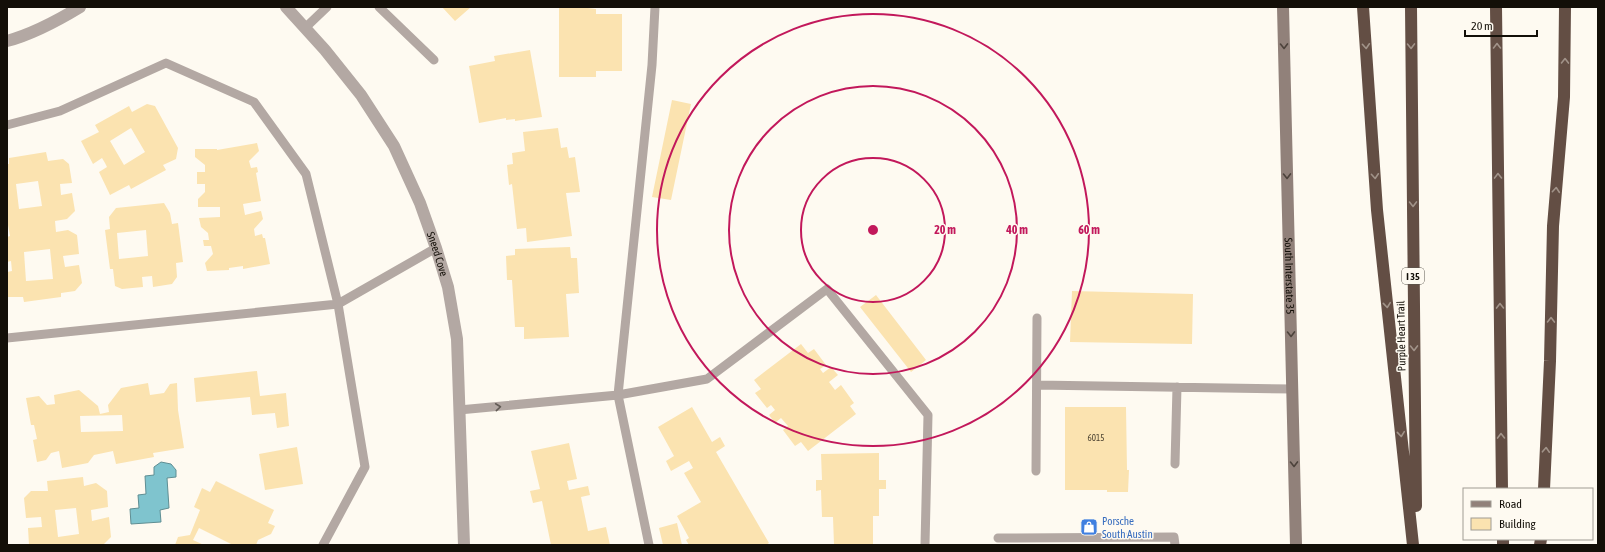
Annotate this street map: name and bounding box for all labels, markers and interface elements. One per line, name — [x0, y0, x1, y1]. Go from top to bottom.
scale bar — [1465, 12, 1537, 38]
text: 20 m — [1471, 19, 1493, 33]
one-way arrow — [1280, 43, 1288, 49]
one-way arrow — [1361, 43, 1370, 49]
one-way arrow — [1407, 43, 1415, 49]
one-way arrow — [1493, 43, 1501, 49]
one-way arrow — [1560, 58, 1569, 64]
one-way arrow — [1283, 173, 1291, 179]
one-way arrow — [1370, 173, 1379, 179]
one-way arrow — [1494, 173, 1502, 179]
one-way arrow — [1551, 187, 1560, 193]
one-way arrow — [1409, 201, 1417, 207]
centre of rings — [866, 223, 880, 237]
text: 20 m — [934, 223, 956, 237]
text: 40 m — [1005, 223, 1028, 237]
text: 60 m — [1078, 223, 1100, 237]
street label: Sneed Cove — [425, 230, 450, 278]
street label: South Interstate 35 — [1283, 237, 1296, 314]
road number: I 35 — [1402, 268, 1424, 284]
street label: Purple Heart Trail — [1394, 301, 1408, 371]
one-way arrow — [1383, 302, 1392, 308]
one-way arrow — [1496, 303, 1504, 309]
one-way arrow — [1547, 317, 1555, 323]
one-way arrow — [1287, 331, 1295, 337]
one-way arrow — [1410, 345, 1418, 351]
one-way arrow — [495, 402, 501, 411]
one-way arrow — [1397, 431, 1406, 437]
house number: 6015 — [1088, 433, 1104, 443]
one-way arrow — [1497, 433, 1506, 439]
one-way arrow — [1541, 447, 1550, 453]
one-way arrow — [1290, 461, 1298, 467]
legend — [1463, 488, 1593, 540]
text: Road — [1499, 497, 1522, 511]
place label: Porsche South Austin — [1102, 515, 1153, 540]
shop icon: Porsche South Austin — [1079, 517, 1099, 537]
text: Building — [1499, 517, 1537, 531]

